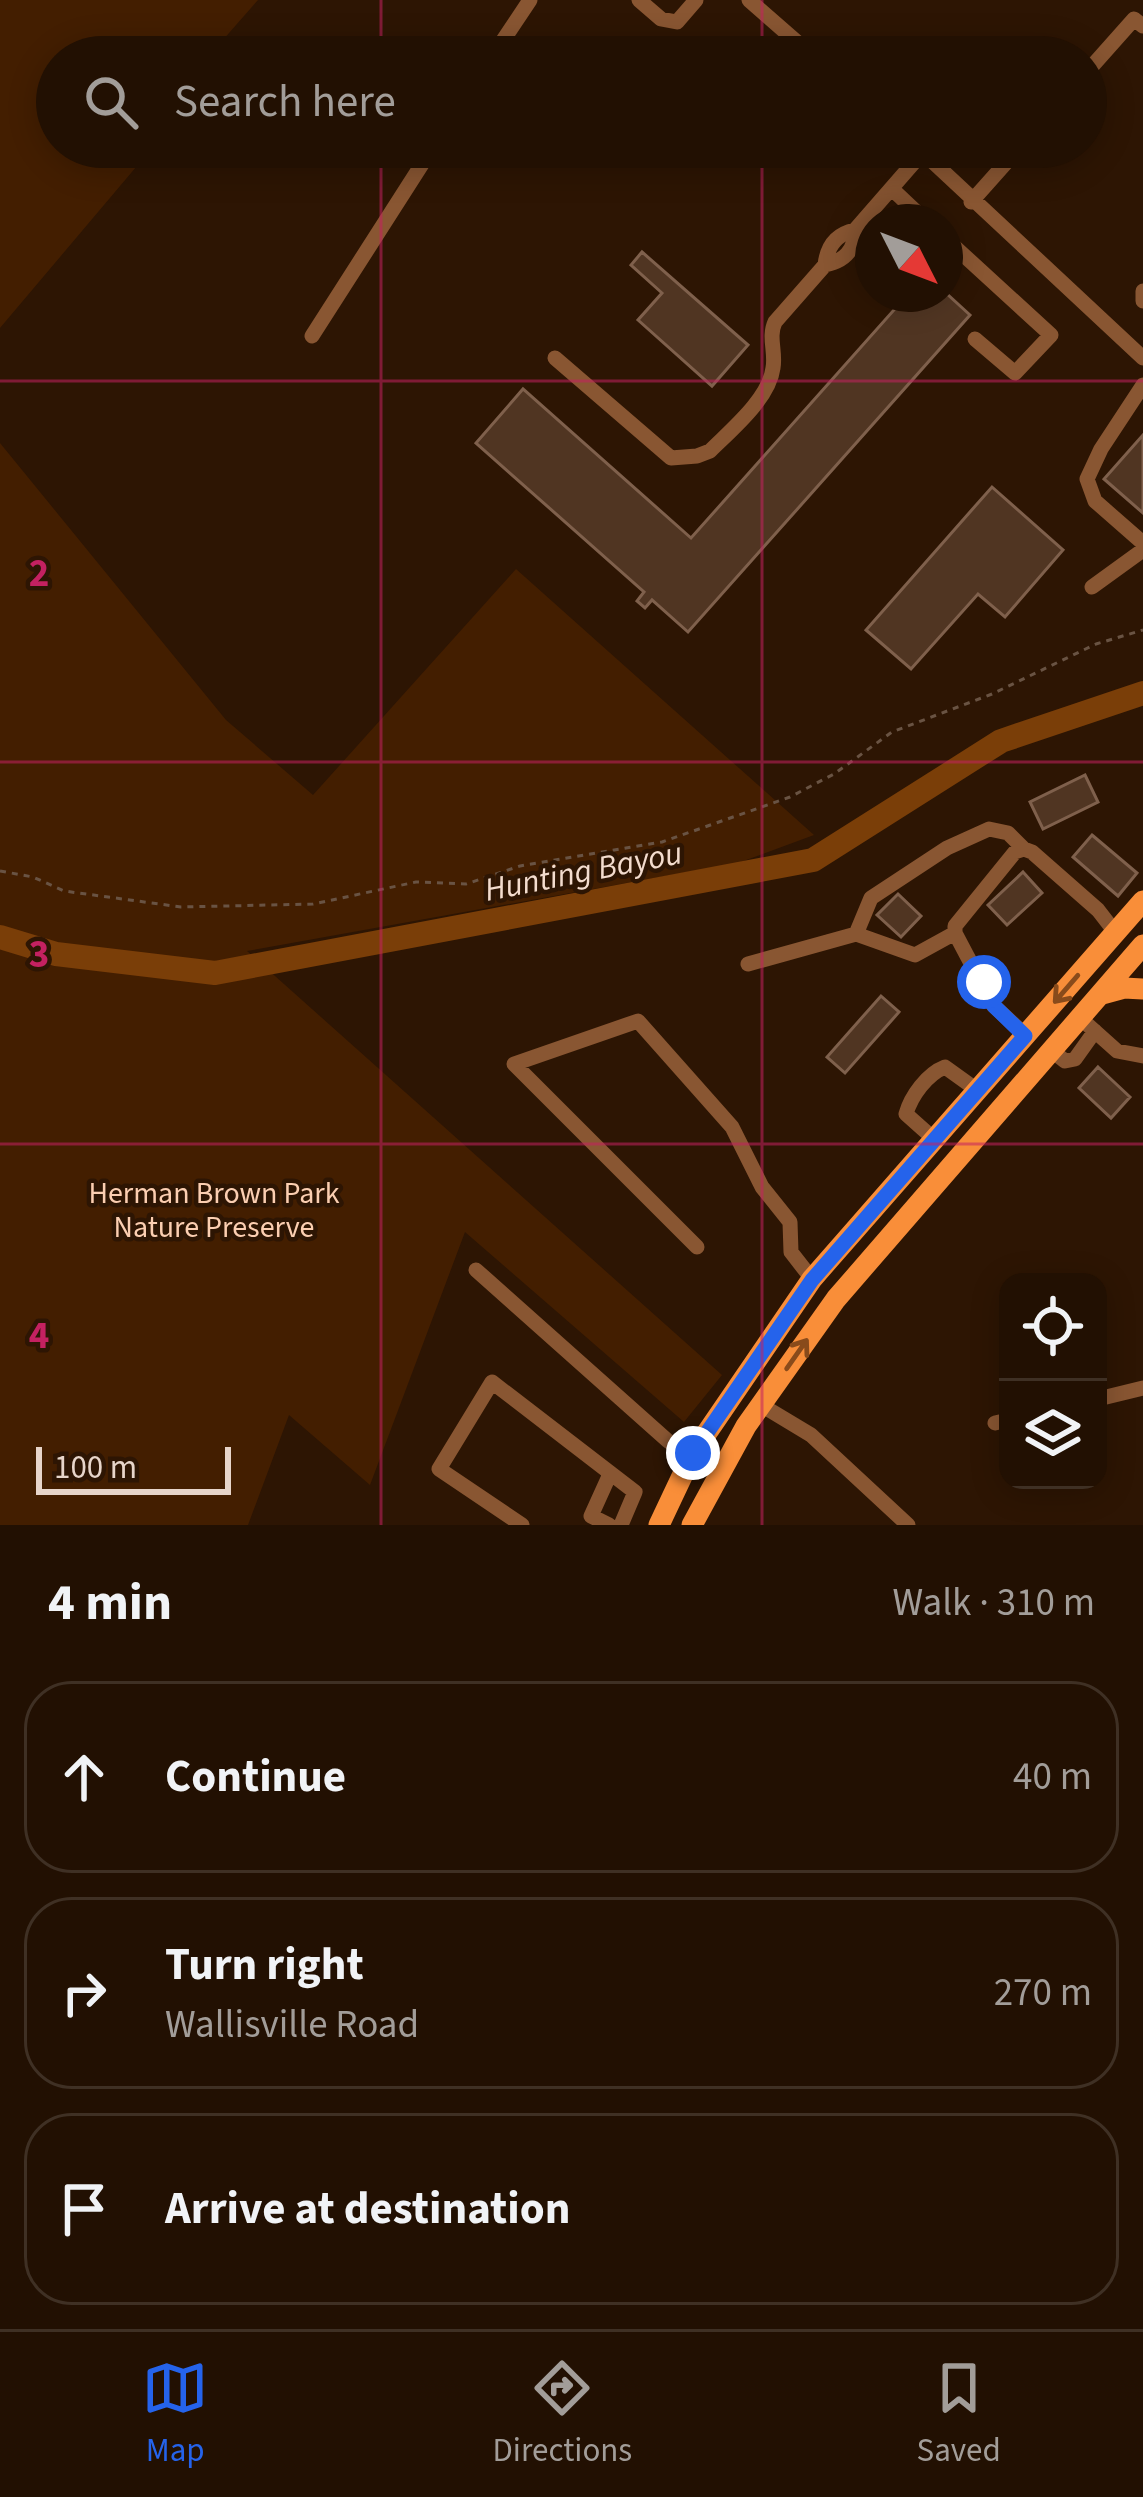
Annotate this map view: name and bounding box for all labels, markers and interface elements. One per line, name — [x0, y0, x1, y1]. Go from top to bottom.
search box — [36, 36, 1107, 168]
icon: search — [78, 69, 144, 135]
text: Search here — [174, 70, 396, 134]
north arrow — [855, 204, 963, 312]
text: 2 — [29, 546, 49, 602]
water label: Hunting Bayou — [480, 829, 686, 914]
text: 3 — [29, 927, 49, 983]
route start — [957, 955, 1011, 1009]
one-way arrow — [1052, 973, 1080, 1004]
park label: Herman Brown Park Nature Preserve — [88, 1172, 340, 1249]
map controls — [999, 1273, 1107, 1489]
button: locate — [999, 1273, 1107, 1381]
text: 4 — [29, 1308, 49, 1364]
one-way arrow — [784, 1338, 809, 1371]
button: layers — [999, 1381, 1107, 1489]
route end — [666, 1426, 720, 1480]
scale bar — [36, 1441, 231, 1494]
text: 100 m — [54, 1444, 137, 1491]
text: 4 min — [48, 1567, 172, 1639]
text: Walk · 310 m — [892, 1575, 1095, 1631]
icon: ahead — [51, 1744, 117, 1810]
text: Continue — [165, 1745, 346, 1809]
text: 40 m — [1013, 1749, 1092, 1805]
text: Turn right — [165, 1933, 364, 1997]
icon: right — [51, 1960, 117, 2026]
text: 270 m — [994, 1965, 1092, 2021]
text: Wallisville Road — [165, 1997, 419, 2053]
icon: arrive — [51, 2176, 117, 2242]
text: Arrive at destination — [165, 2177, 570, 2241]
tab: Map — [142, 2355, 208, 2474]
tab: Directions — [493, 2355, 632, 2474]
tab: Saved — [917, 2355, 1001, 2474]

